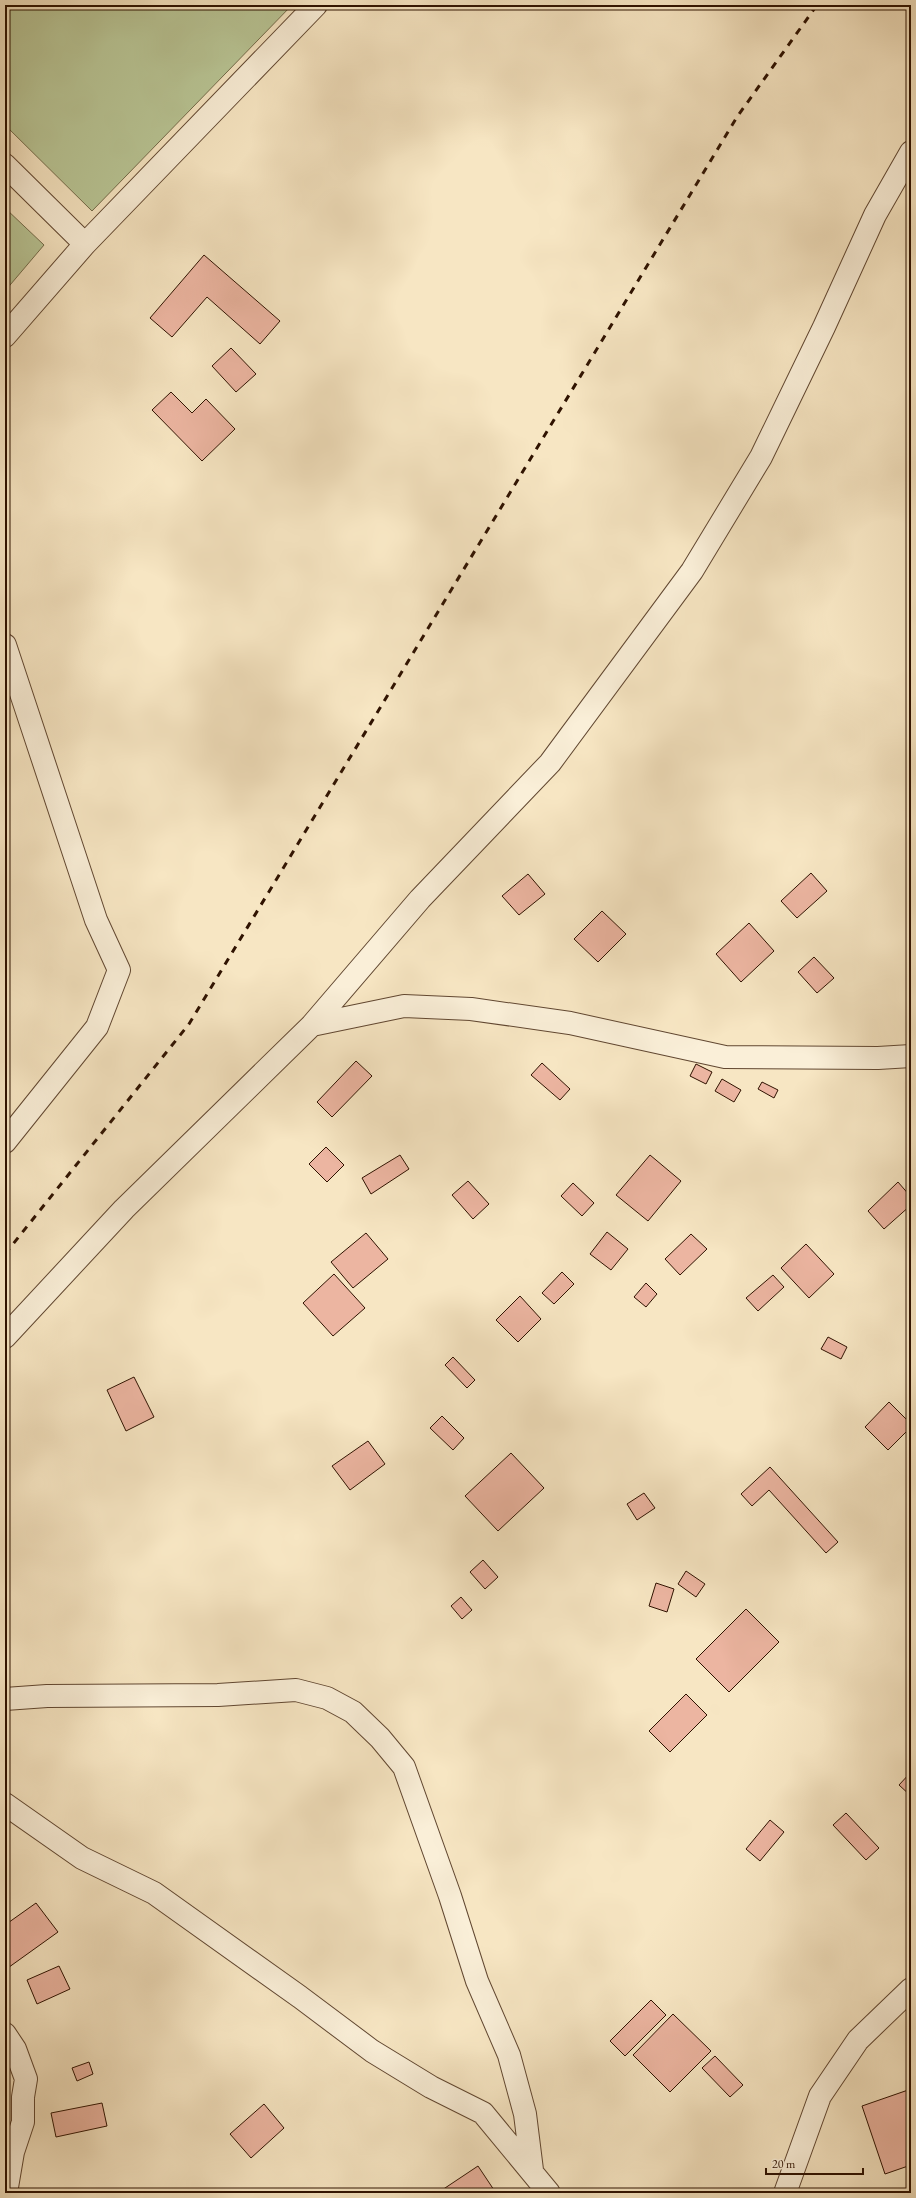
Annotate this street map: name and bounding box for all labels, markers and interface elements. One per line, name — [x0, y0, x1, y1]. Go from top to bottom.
scale bar — [766, 2150, 863, 2176]
text: 20 m — [772, 2156, 796, 2172]

